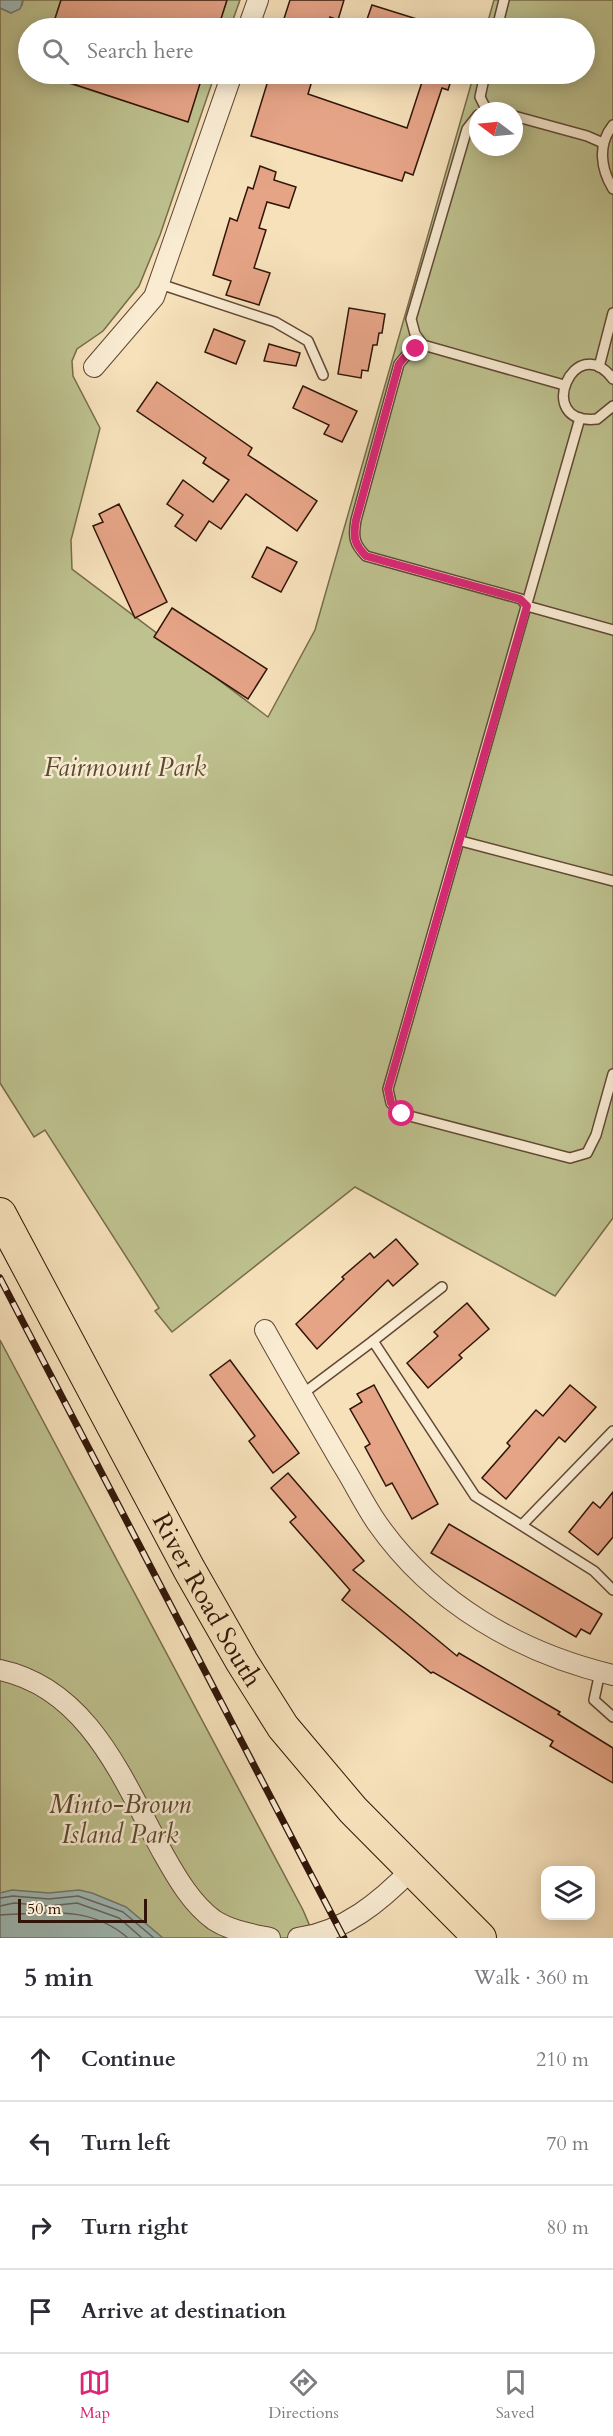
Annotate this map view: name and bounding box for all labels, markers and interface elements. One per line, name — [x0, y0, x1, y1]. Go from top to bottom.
search box — [18, 18, 595, 84]
icon: search — [39, 35, 72, 68]
text: Search here — [87, 36, 194, 66]
north arrow — [469, 102, 523, 156]
route end — [402, 335, 428, 361]
park label: Fairmount Park — [44, 750, 206, 785]
route start — [388, 1100, 414, 1126]
street label: River Road South — [144, 1507, 270, 1694]
park label: Minto-Brown Island Park — [49, 1787, 191, 1852]
map controls — [541, 1866, 595, 1920]
button: layers — [541, 1866, 595, 1920]
scale bar — [18, 1896, 147, 1924]
text: 50 m — [27, 1898, 61, 1920]
text: 5 min — [24, 1960, 93, 1995]
text: Walk · 360 m — [474, 1964, 589, 1991]
icon: ahead — [24, 2043, 57, 2076]
text: Continue — [81, 2044, 176, 2074]
text: 210 m — [536, 2046, 589, 2073]
icon: left — [24, 2127, 57, 2160]
text: Turn left — [81, 2128, 170, 2158]
text: 70 m — [546, 2130, 589, 2157]
icon: right — [24, 2211, 57, 2244]
text: Turn right — [81, 2212, 188, 2242]
text: 80 m — [546, 2214, 589, 2241]
icon: arrive — [24, 2295, 57, 2328]
text: Arrive at destination — [81, 2296, 286, 2326]
tab: Map — [78, 2366, 111, 2424]
tab: Directions — [268, 2366, 339, 2424]
tab: Saved — [496, 2366, 535, 2424]

